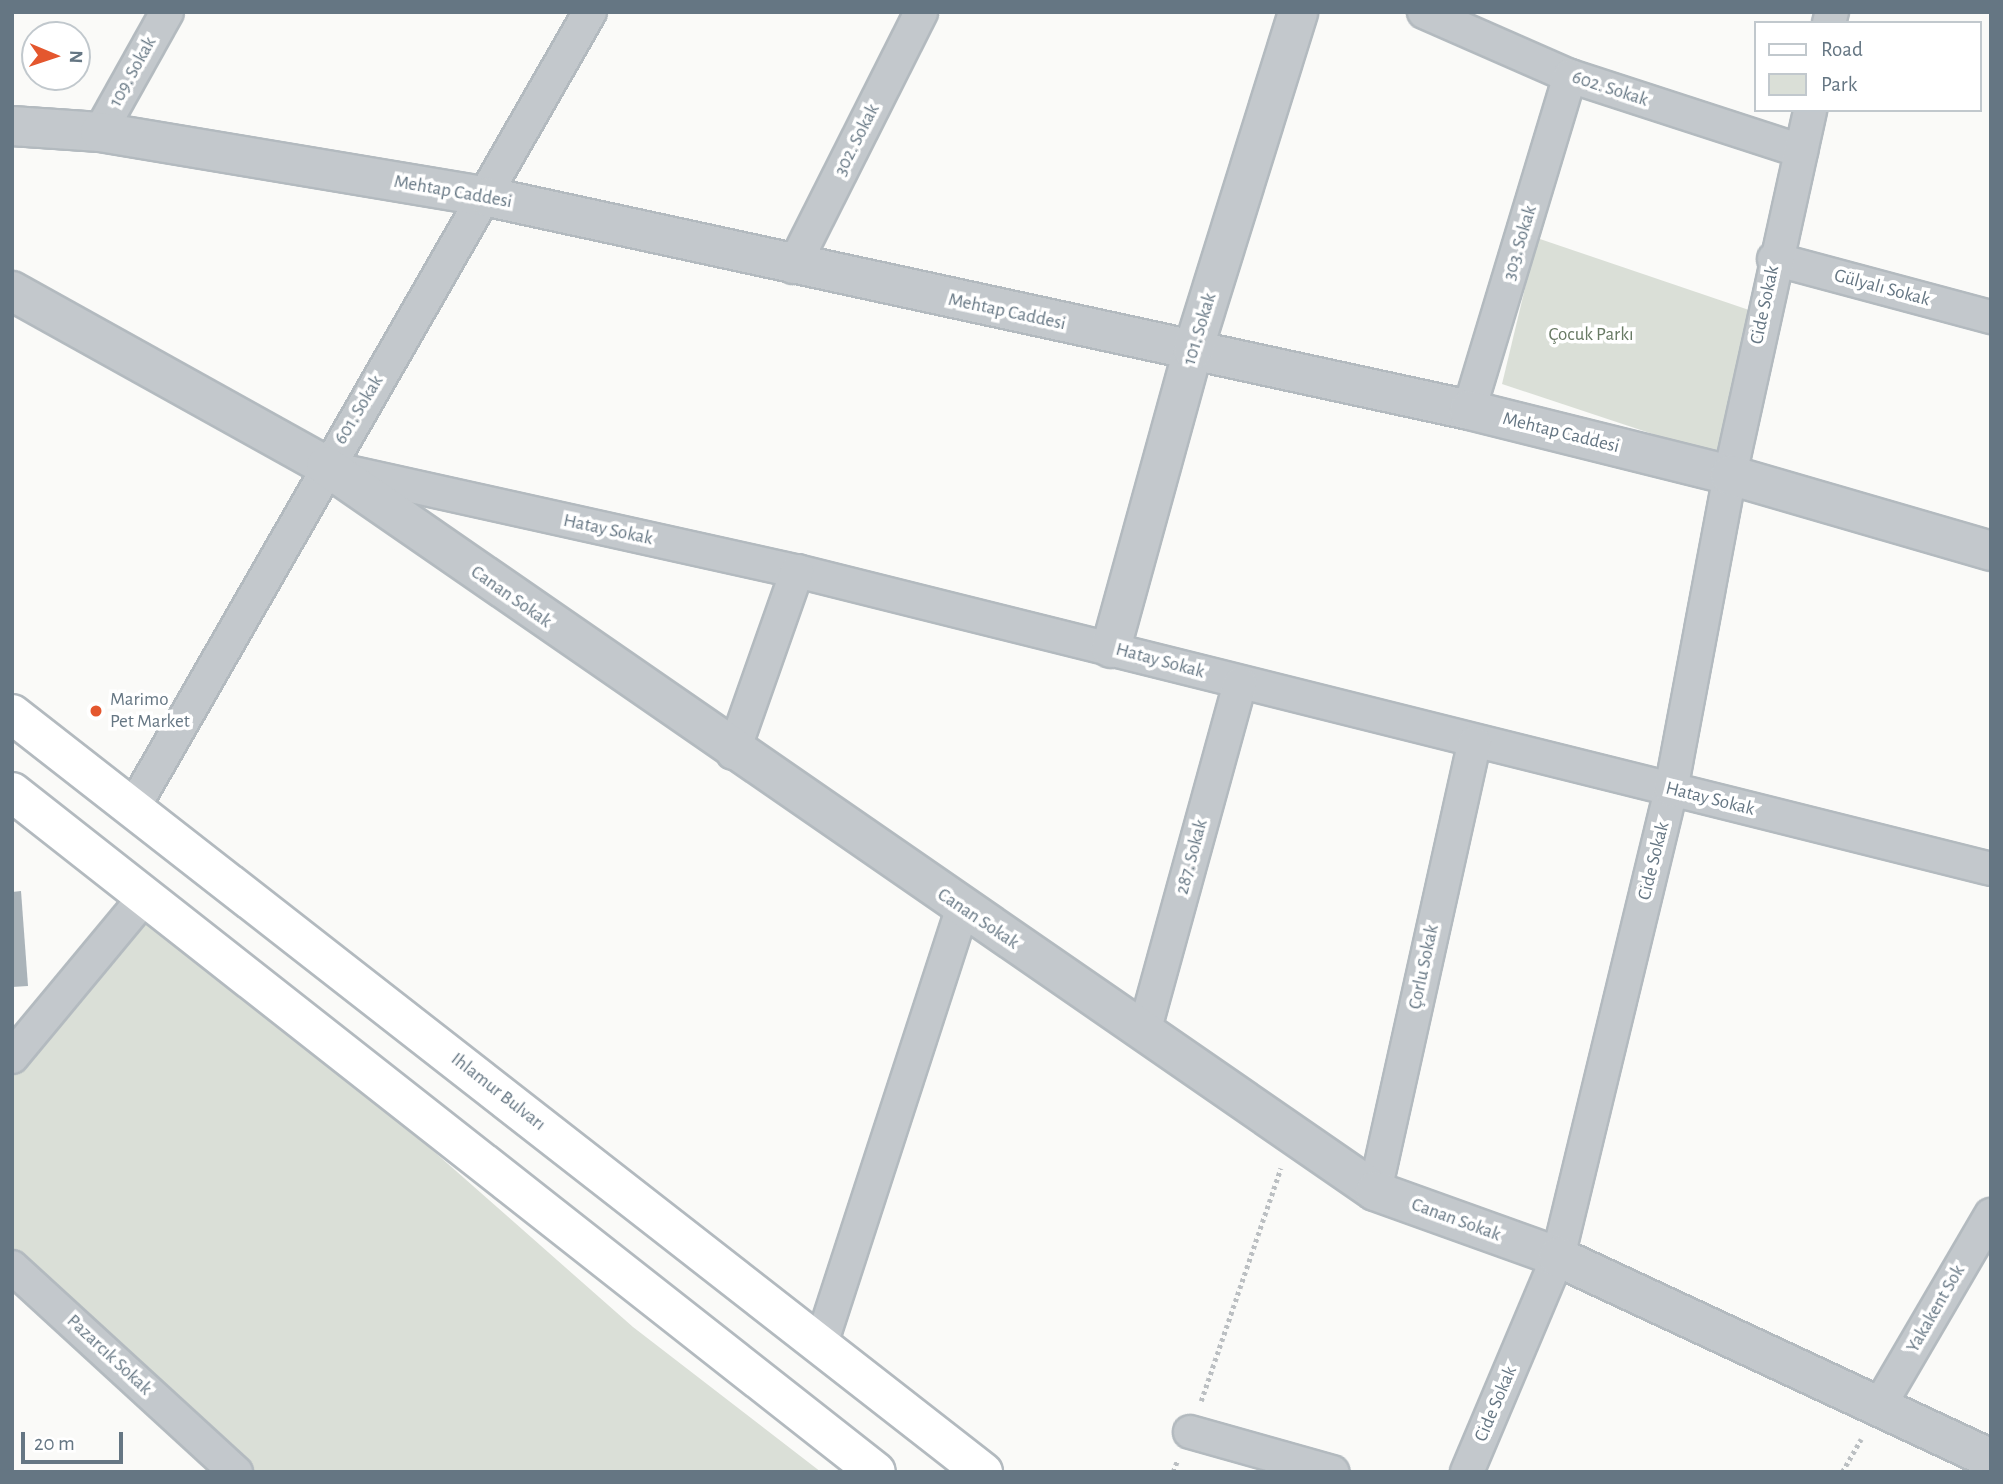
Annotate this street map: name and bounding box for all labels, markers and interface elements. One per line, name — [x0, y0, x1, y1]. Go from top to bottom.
north arrow — [21, 21, 91, 91]
legend — [1755, 21, 1982, 112]
street label: 109. Sokak — [104, 33, 162, 111]
text: Road — [1821, 39, 1863, 60]
text: N — [66, 50, 85, 64]
street label: 602. Sokak — [1569, 66, 1651, 112]
text: Park — [1821, 74, 1857, 95]
street label: 302. Sokak — [829, 100, 885, 180]
street label: Mehtap Caddesi — [392, 170, 514, 214]
street label: 303. Sokak — [1498, 203, 1542, 283]
street label: Cide Sokak — [1746, 264, 1784, 346]
street label: Gülyalı Sokak — [1832, 264, 1932, 312]
street label: Mehtap Caddesi — [946, 288, 1068, 336]
street label: 101. Sokak — [1178, 290, 1222, 368]
park label: Çocuk Parkı — [1548, 324, 1634, 346]
street label: 601. Sokak — [329, 371, 389, 449]
street label: Mehtap Caddesi — [1500, 407, 1622, 459]
street label: Hatay Sokak — [561, 509, 655, 551]
street label: Canan Sokak — [466, 561, 556, 633]
street label: Hatay Sokak — [1113, 638, 1207, 684]
place label: Marimo Pet Market — [110, 689, 190, 733]
marker: Marimo Pet Market — [88, 703, 104, 719]
street label: Hatay Sokak — [1663, 777, 1757, 821]
street label: 287. Sokak — [1171, 817, 1213, 897]
street label: Cide Sokak — [1633, 819, 1675, 903]
street label: Canan Sokak — [933, 883, 1023, 955]
street label: Çorlu Sokak — [1404, 923, 1444, 1011]
street label: Ihlamur Bulvarı — [446, 1048, 550, 1136]
street label: Canan Sokak — [1408, 1193, 1504, 1247]
street label: Yakakent Sok — [1902, 1261, 1970, 1357]
street label: Pazarcık Sokak — [62, 1310, 156, 1400]
street label: Cide Sokak — [1470, 1363, 1522, 1445]
scale bar — [24, 1418, 126, 1462]
text: 20 m — [34, 1433, 75, 1454]

